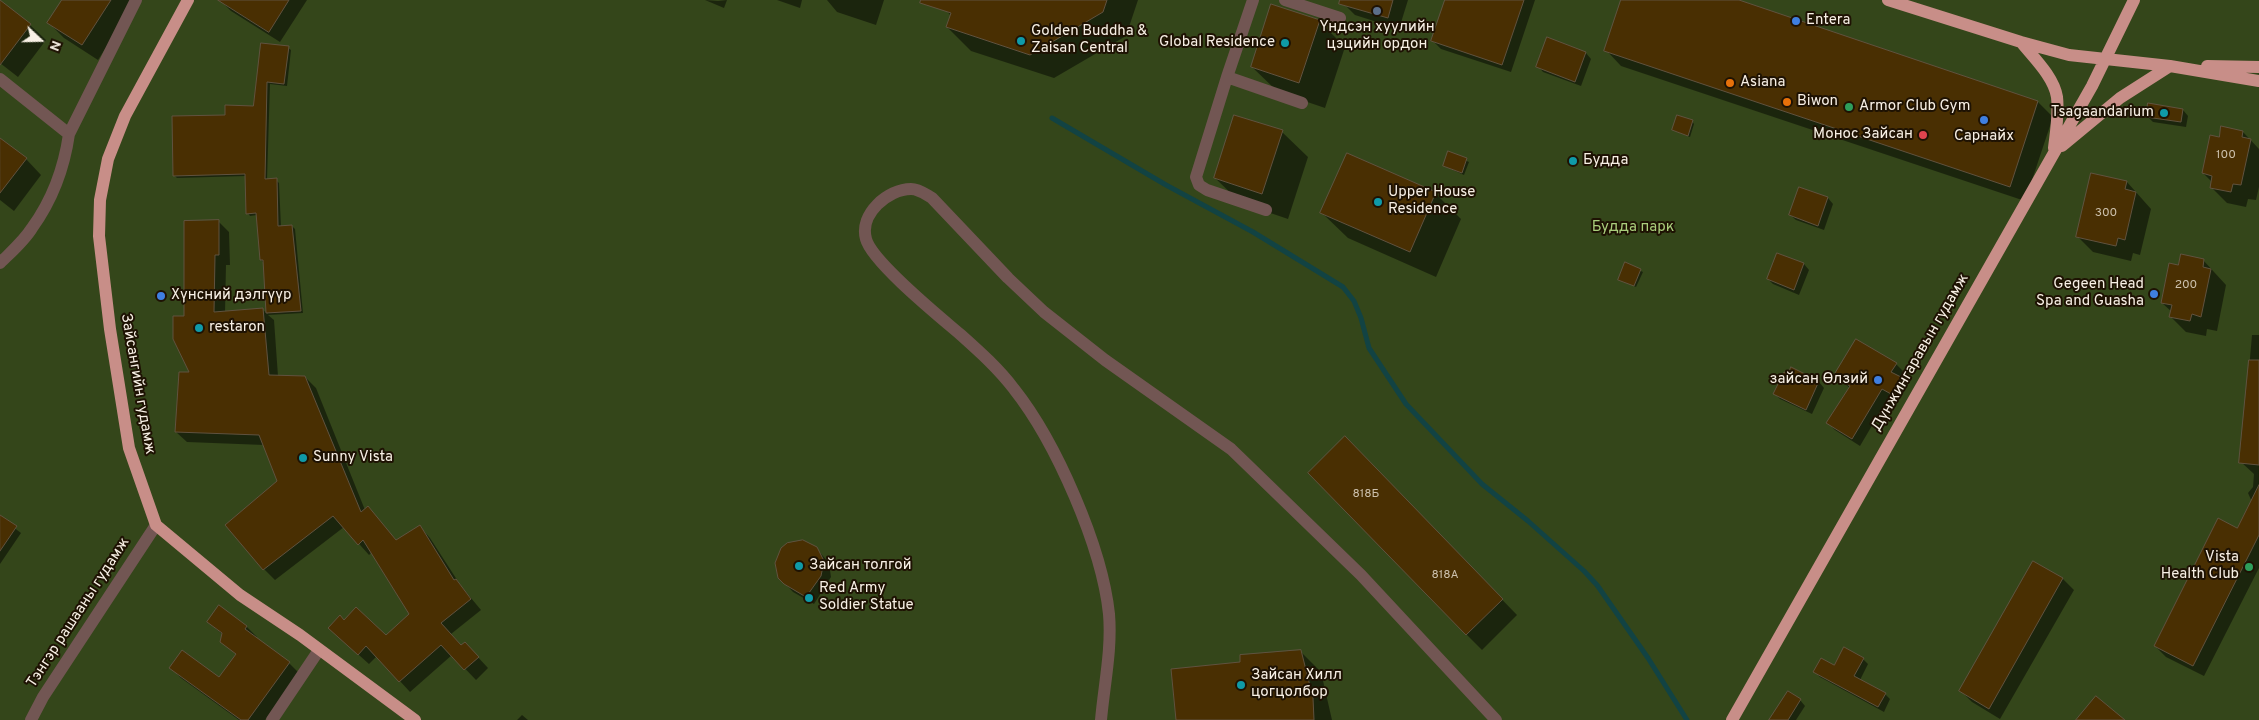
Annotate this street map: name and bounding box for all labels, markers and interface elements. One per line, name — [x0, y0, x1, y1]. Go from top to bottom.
marker: Үндсэн хуулийн цэцийн ордон — [1371, 5, 1383, 17]
place label: Entera — [1806, 12, 1850, 30]
north arrow — [15, 15, 65, 65]
marker: Entera — [1790, 15, 1802, 27]
place label: Үндсэн хуулийн цэцийн ордон — [1319, 19, 1435, 54]
place label: Golden Buddha & Zaisan Central — [1031, 23, 1147, 58]
place label: Global Residence — [1159, 34, 1275, 52]
marker: Golden Buddha & Zaisan Central — [1015, 35, 1027, 47]
marker: Global Residence — [1279, 37, 1291, 49]
text: N — [45, 38, 64, 53]
place label: Asiana — [1740, 74, 1785, 92]
marker: Asiana — [1724, 77, 1736, 89]
place label: Biwon — [1797, 93, 1838, 111]
marker: Biwon — [1781, 96, 1793, 108]
place label: Armor Club Gym — [1859, 98, 1970, 116]
marker: Armor Club Gym — [1843, 101, 1855, 113]
place label: Tsagaandarium — [2051, 104, 2154, 122]
marker: Tsagaandarium — [2158, 107, 2170, 119]
marker: Сарнайх — [1978, 114, 1990, 126]
place label: Монос Зайсан — [1813, 126, 1913, 144]
place label: Сарнайх — [1954, 128, 2014, 146]
marker: Монос Зайсан — [1917, 129, 1929, 141]
house number: 100 — [2216, 149, 2236, 163]
place label: Будда — [1583, 152, 1628, 170]
marker: Будда — [1567, 155, 1579, 167]
place label: Upper House Residence — [1388, 184, 1475, 219]
marker: Upper House Residence — [1372, 196, 1384, 208]
house number: 300 — [2095, 207, 2117, 221]
park label: Будда парк — [1592, 219, 1674, 237]
street label: Дүнжингаравын гудамж — [1868, 271, 1974, 435]
place label: Gegeen Head Spa and Guasha — [2036, 276, 2144, 311]
house number: 200 — [2175, 279, 2197, 293]
place label: Хүнсний дэлгүүр — [171, 287, 291, 305]
marker: Gegeen Head Spa and Guasha — [2148, 288, 2160, 300]
marker: Хүнсний дэлгүүр — [155, 290, 167, 302]
street label: Зайсангийн гудамж — [116, 312, 158, 456]
place label: restaron — [209, 319, 265, 337]
marker: restaron — [193, 322, 205, 334]
place label: зайсан Өлзий — [1769, 371, 1868, 389]
marker: зайсан Өлзий — [1872, 374, 1884, 386]
place label: Sunny Vista — [313, 449, 393, 467]
marker: Sunny Vista — [297, 452, 309, 464]
house number: 818Б — [1353, 488, 1379, 502]
street label: Тэнгэр рашааны гудамж — [24, 534, 134, 692]
place label: Vista Health Club — [2161, 549, 2239, 584]
place label: Зайсан толгой — [809, 557, 912, 575]
marker: Зайсан толгой — [793, 560, 805, 572]
marker: Vista Health Club — [2243, 561, 2255, 573]
house number: 818А — [1431, 569, 1459, 583]
place label: Red Army Soldier Statue — [819, 580, 914, 615]
marker: Red Army Soldier Statue — [803, 592, 815, 604]
place label: Зайсан Хилл цогцолбор — [1251, 667, 1342, 702]
marker: Зайсан Хилл цогцолбор — [1235, 679, 1247, 691]

